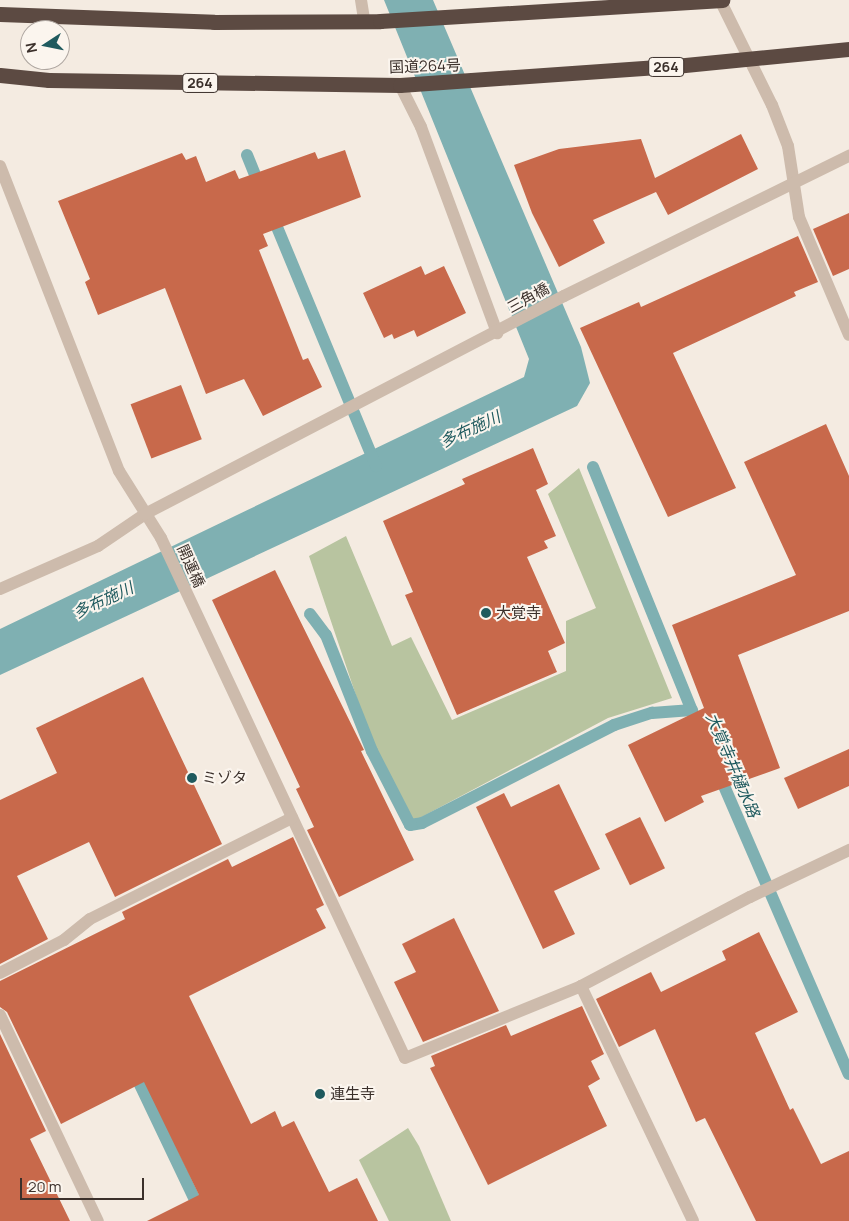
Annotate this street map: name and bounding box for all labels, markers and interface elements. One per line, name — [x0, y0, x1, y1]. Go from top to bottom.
north arrow — [20, 20, 70, 70]
text: N — [20, 41, 41, 55]
street label: 国道264号 — [389, 56, 461, 76]
road number: 264 — [647, 56, 685, 78]
road number: 264 — [181, 72, 219, 95]
street label: 三角橋 — [504, 279, 552, 317]
water label: 多布施川 — [437, 407, 503, 451]
street label: 開運橋 — [174, 542, 208, 590]
water label: 多布施川 — [70, 578, 136, 622]
place label: 大覚寺 — [496, 604, 541, 622]
marker: 大覚寺 — [480, 607, 492, 619]
water label: 大覚寺井樋水路 — [702, 710, 764, 820]
place label: ミゾタ — [202, 769, 247, 787]
marker: ミゾタ — [186, 772, 198, 784]
place label: 連生寺 — [330, 1085, 375, 1103]
marker: 連生寺 — [314, 1088, 326, 1100]
scale bar — [22, 1168, 146, 1200]
text: 20 m — [28, 1176, 61, 1197]

